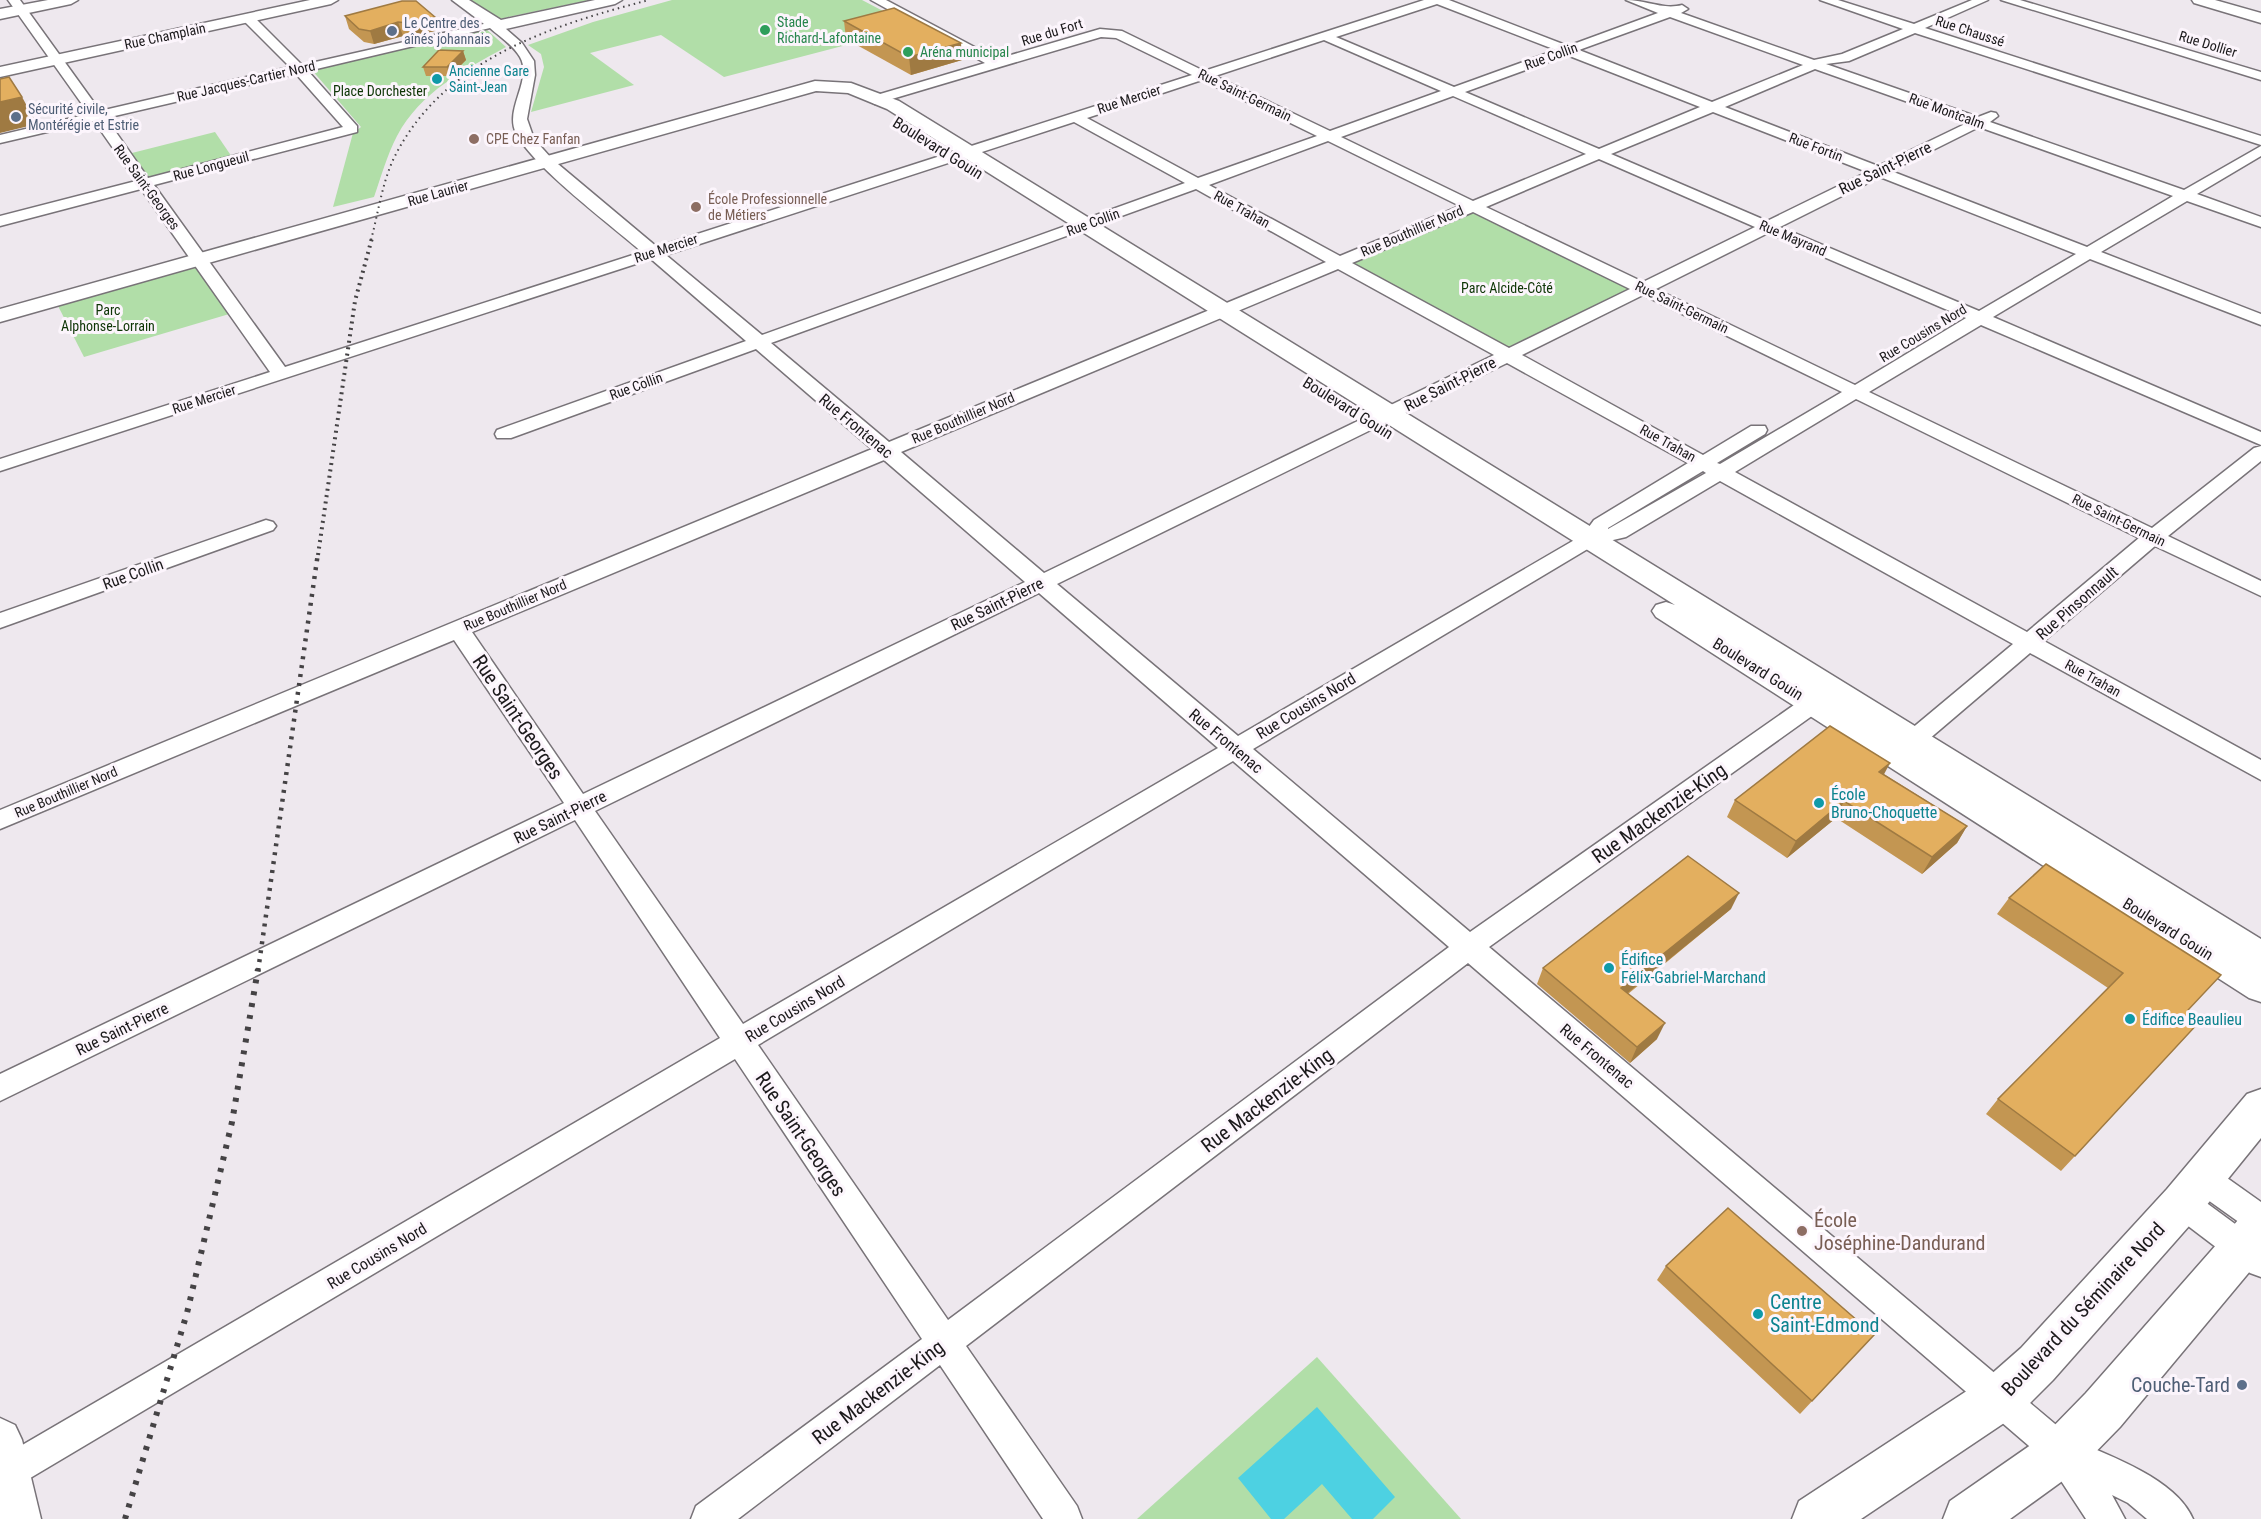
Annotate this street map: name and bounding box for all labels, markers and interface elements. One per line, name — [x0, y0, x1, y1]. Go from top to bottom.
street label: Rue Chaussé — [1934, 12, 2007, 50]
place label: Stade Richard-Lafontaine — [777, 14, 882, 46]
place label: Le Centre des aînés johannais — [404, 15, 490, 47]
street label: Rue du Fort — [1019, 15, 1085, 49]
street label: Rue Champlain — [123, 20, 207, 52]
marker: Stade Richard-Lafontaine — [758, 23, 772, 37]
marker: Le Centre des aînés johannais — [385, 24, 399, 38]
street label: Rue Dollier — [2177, 28, 2239, 60]
street label: Rue Collin — [1522, 39, 1580, 73]
place label: Aréna municipal — [920, 44, 1009, 60]
marker: Aréna municipal — [901, 45, 915, 59]
street label: Rue Jacques-Cartier Nord — [175, 57, 317, 105]
place label: Ancienne Gare Saint-Jean — [449, 63, 530, 95]
street label: Rue Saint-Germain — [1196, 65, 1294, 125]
marker: Ancienne Gare Saint-Jean — [430, 72, 444, 86]
street label: Rue Mercier — [1095, 81, 1163, 117]
park label: Place Dorchester — [333, 83, 427, 99]
street label: Rue Montcalm — [1907, 90, 1987, 132]
place label: Sécurité civile, Montérégie et Estrie — [28, 101, 140, 133]
marker: Sécurité civile, Montérégie et Estrie — [9, 110, 23, 124]
street label: Boulevard Gouin — [889, 113, 987, 183]
street label: Rue Fortin — [1787, 129, 1845, 165]
place label: CPE Chez Fanfan — [486, 131, 580, 147]
marker: CPE Chez Fanfan — [467, 132, 481, 146]
street label: Rue Saint-Pierre — [1836, 137, 1934, 199]
street label: Rue Saint-Georges — [111, 141, 183, 233]
street label: Rue Longueuil — [171, 148, 251, 184]
street label: Rue Laurier — [406, 177, 470, 209]
street label: Rue Trahan — [1211, 187, 1273, 231]
place label: École Professionnelle de Métiers — [708, 190, 828, 223]
marker: École Professionnelle de Métiers — [689, 200, 703, 214]
street label: Rue Bouthillier Nord — [1358, 202, 1466, 260]
street label: Rue Collin — [1064, 205, 1122, 239]
street label: Rue Mayrand — [1757, 217, 1829, 259]
street label: Rue Mercier — [632, 230, 700, 266]
street label: Rue Saint-Germain — [1633, 277, 1731, 337]
park label: Parc Alcide-Côté — [1461, 280, 1553, 296]
street label: Rue Cousins Nord — [1877, 301, 1969, 365]
park label: Parc Alphonse-Lorrain — [61, 302, 155, 334]
street label: Rue Saint-Pierre — [1401, 353, 1499, 415]
street label: Rue Collin — [607, 369, 665, 403]
street label: Boulevard Gouin — [1299, 373, 1397, 443]
street label: Rue Mercier — [170, 381, 238, 417]
street label: Rue Bouthillier Nord — [909, 389, 1017, 447]
street label: Rue Frontenac — [815, 390, 897, 462]
street label: Rue Trahan — [1637, 421, 1699, 465]
street label: Rue Saint-Germain — [2070, 490, 2168, 550]
street label: Rue Collin — [100, 554, 166, 594]
street label: Rue Pinsonnault — [2032, 562, 2122, 644]
street label: Rue Saint-Pierre — [948, 573, 1046, 635]
street label: Rue Bouthillier Nord — [461, 576, 569, 634]
street label: Boulevard Gouin — [1709, 634, 1807, 704]
street label: Rue Saint-Georges — [468, 650, 568, 784]
street label: Rue Trahan — [2062, 656, 2124, 700]
street label: Rue Cousins Nord — [1253, 669, 1359, 743]
street label: Rue Frontenac — [1185, 705, 1267, 777]
street label: Rue Mackenzie-King — [1587, 758, 1731, 868]
street label: Rue Bouthillier Nord — [12, 763, 120, 821]
place label: École Bruno-Choquette — [1831, 785, 1937, 822]
street label: Rue Saint-Pierre — [511, 786, 609, 848]
marker: École Bruno-Choquette — [1812, 796, 1826, 810]
street label: Boulevard Gouin — [2119, 894, 2217, 964]
place label: Édifice Félix-Gabriel-Marchand — [1621, 950, 1766, 987]
marker: Édifice Félix-Gabriel-Marchand — [1602, 961, 1616, 975]
street label: Rue Cousins Nord — [742, 972, 848, 1046]
street label: Rue Saint-Pierre — [73, 998, 171, 1060]
place label: Édifice Beaulieu — [2142, 1010, 2242, 1029]
marker: Édifice Beaulieu — [2123, 1012, 2137, 1026]
street label: Rue Frontenac — [1556, 1020, 1638, 1092]
street label: Rue Mackenzie-King — [1196, 1043, 1338, 1157]
street label: Rue Saint-Georges — [751, 1067, 851, 1201]
place label: École Joséphine-Dandurand — [1814, 1208, 1986, 1255]
street label: Boulevard du Séminaire Nord — [1996, 1217, 2170, 1401]
street label: Rue Cousins Nord — [324, 1219, 430, 1293]
marker: École Joséphine-Dandurand — [1795, 1224, 1809, 1238]
place label: Centre Saint-Edmond — [1770, 1290, 1880, 1337]
marker: Centre Saint-Edmond — [1751, 1307, 1765, 1321]
street label: Rue Mackenzie-King — [807, 1335, 949, 1449]
place label: Couche-Tard — [2131, 1373, 2230, 1397]
marker: Couche-Tard — [2235, 1378, 2249, 1392]

